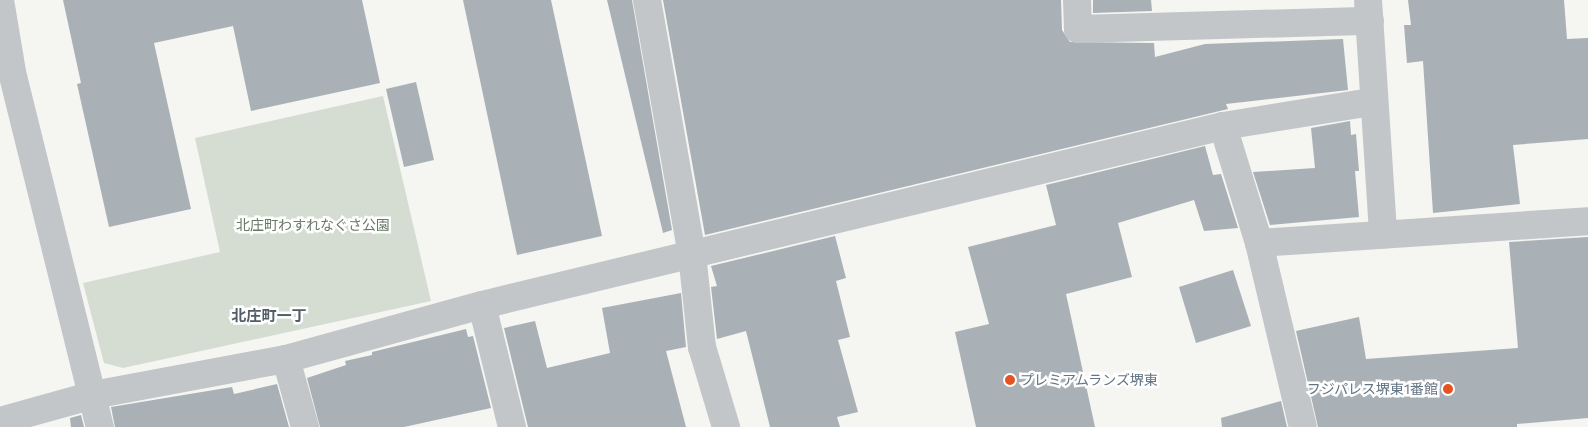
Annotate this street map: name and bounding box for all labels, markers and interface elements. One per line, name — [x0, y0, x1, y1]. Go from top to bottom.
park label: 北庄町わすれなぐさ公園 — [236, 217, 390, 233]
district label: 北庄町一丁 — [232, 307, 306, 325]
place label: プレミアムランズ堺東 — [1020, 372, 1160, 388]
marker: プレミアムランズ堺東 — [1004, 374, 1016, 386]
place label: フジパレス堺東1番館 — [1306, 381, 1438, 397]
marker: フジパレス堺東1番館 — [1442, 383, 1454, 395]

